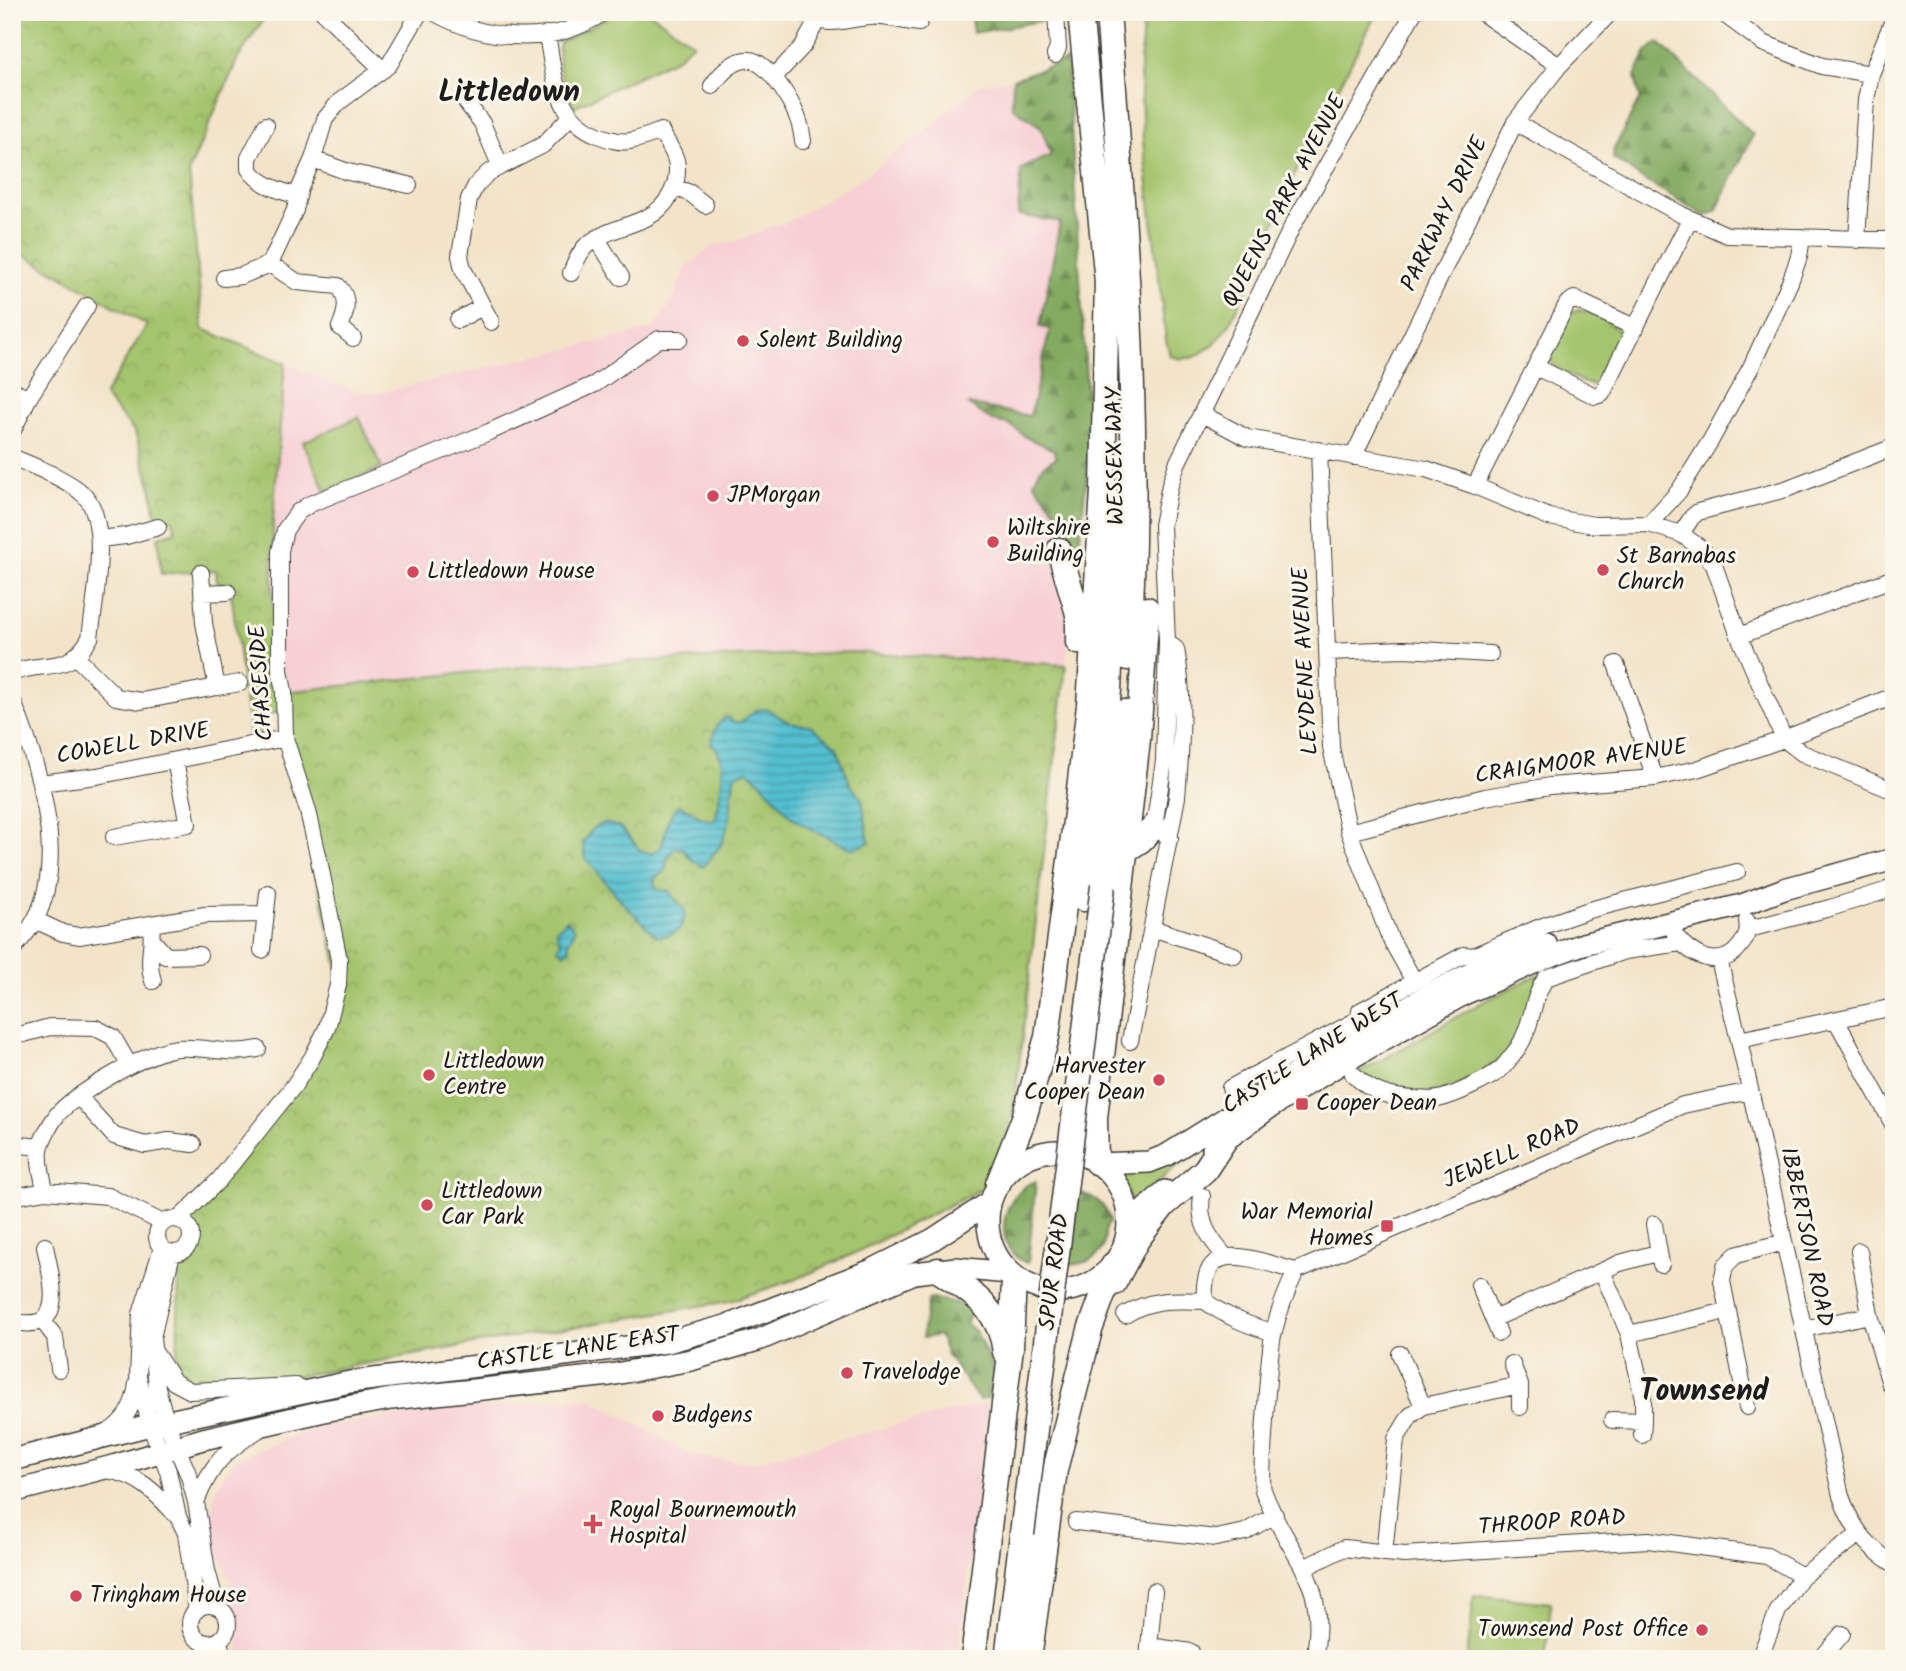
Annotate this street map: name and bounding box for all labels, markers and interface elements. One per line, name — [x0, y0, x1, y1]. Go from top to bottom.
district label: Littledown — [438, 69, 580, 117]
street label: QUEENS PARK AVENUE — [1213, 87, 1357, 314]
street label: PARKWAY DRIVE — [1392, 130, 1498, 298]
place label: Solent Building — [757, 323, 903, 359]
marker: Solent Building — [735, 333, 751, 349]
street label: WESSEX WAY — [1097, 386, 1135, 525]
place label: JPMorgan — [727, 478, 820, 514]
marker: JPMorgan — [705, 488, 721, 504]
place label: Wiltshire Building — [1007, 511, 1091, 573]
marker: Wiltshire Building — [985, 534, 1001, 550]
place label: St Barnabas Church — [1617, 539, 1736, 601]
place label: Littledown House — [427, 554, 595, 590]
marker: St Barnabas Church — [1595, 562, 1611, 578]
marker: Littledown House — [405, 564, 421, 580]
street label: LEYDENE AVENUE — [1283, 566, 1329, 756]
street label: CHASESIDE — [240, 623, 284, 742]
street label: COWELL DRIVE — [54, 713, 213, 775]
street label: CRAIGMOOR AVENUE — [1473, 729, 1690, 795]
street label: CASTLE LANE WEST — [1215, 983, 1412, 1124]
place label: Littledown Centre — [443, 1044, 544, 1106]
place label: Harvester Cooper Dean — [1024, 1049, 1146, 1111]
marker: Littledown Centre — [421, 1067, 437, 1083]
marker: Harvester Cooper Dean — [1151, 1072, 1167, 1088]
place label: Cooper Dean — [1316, 1086, 1437, 1122]
marker: Cooper Dean — [1294, 1096, 1310, 1112]
street label: JEWELL ROAD — [1438, 1109, 1587, 1199]
street label: IBBERTSON ROAD — [1769, 1144, 1843, 1330]
place label: Littledown Car Park — [441, 1174, 542, 1236]
place label: War Memorial Homes — [1241, 1195, 1373, 1257]
marker: Littledown Car Park — [419, 1197, 435, 1213]
street label: SPUR ROAD — [1030, 1211, 1080, 1332]
marker: War Memorial Homes — [1379, 1218, 1395, 1234]
street label: CASTLE LANE EAST — [474, 1317, 683, 1381]
place label: Travelodge — [861, 1355, 961, 1391]
marker: Travelodge — [839, 1365, 855, 1381]
district label: Townsend — [1639, 1368, 1770, 1416]
place label: Budgens — [672, 1398, 753, 1434]
marker: Budgens — [650, 1408, 666, 1424]
place label: Royal Bournemouth Hospital — [609, 1493, 797, 1555]
street label: THROOP ROAD — [1477, 1500, 1627, 1546]
marker: Royal Bournemouth Hospital — [583, 1514, 603, 1534]
place label: Tringham House — [90, 1578, 246, 1614]
marker: Tringham House — [68, 1588, 84, 1604]
place label: Townsend Post Office — [1478, 1612, 1688, 1648]
marker: Townsend Post Office — [1694, 1622, 1710, 1638]

